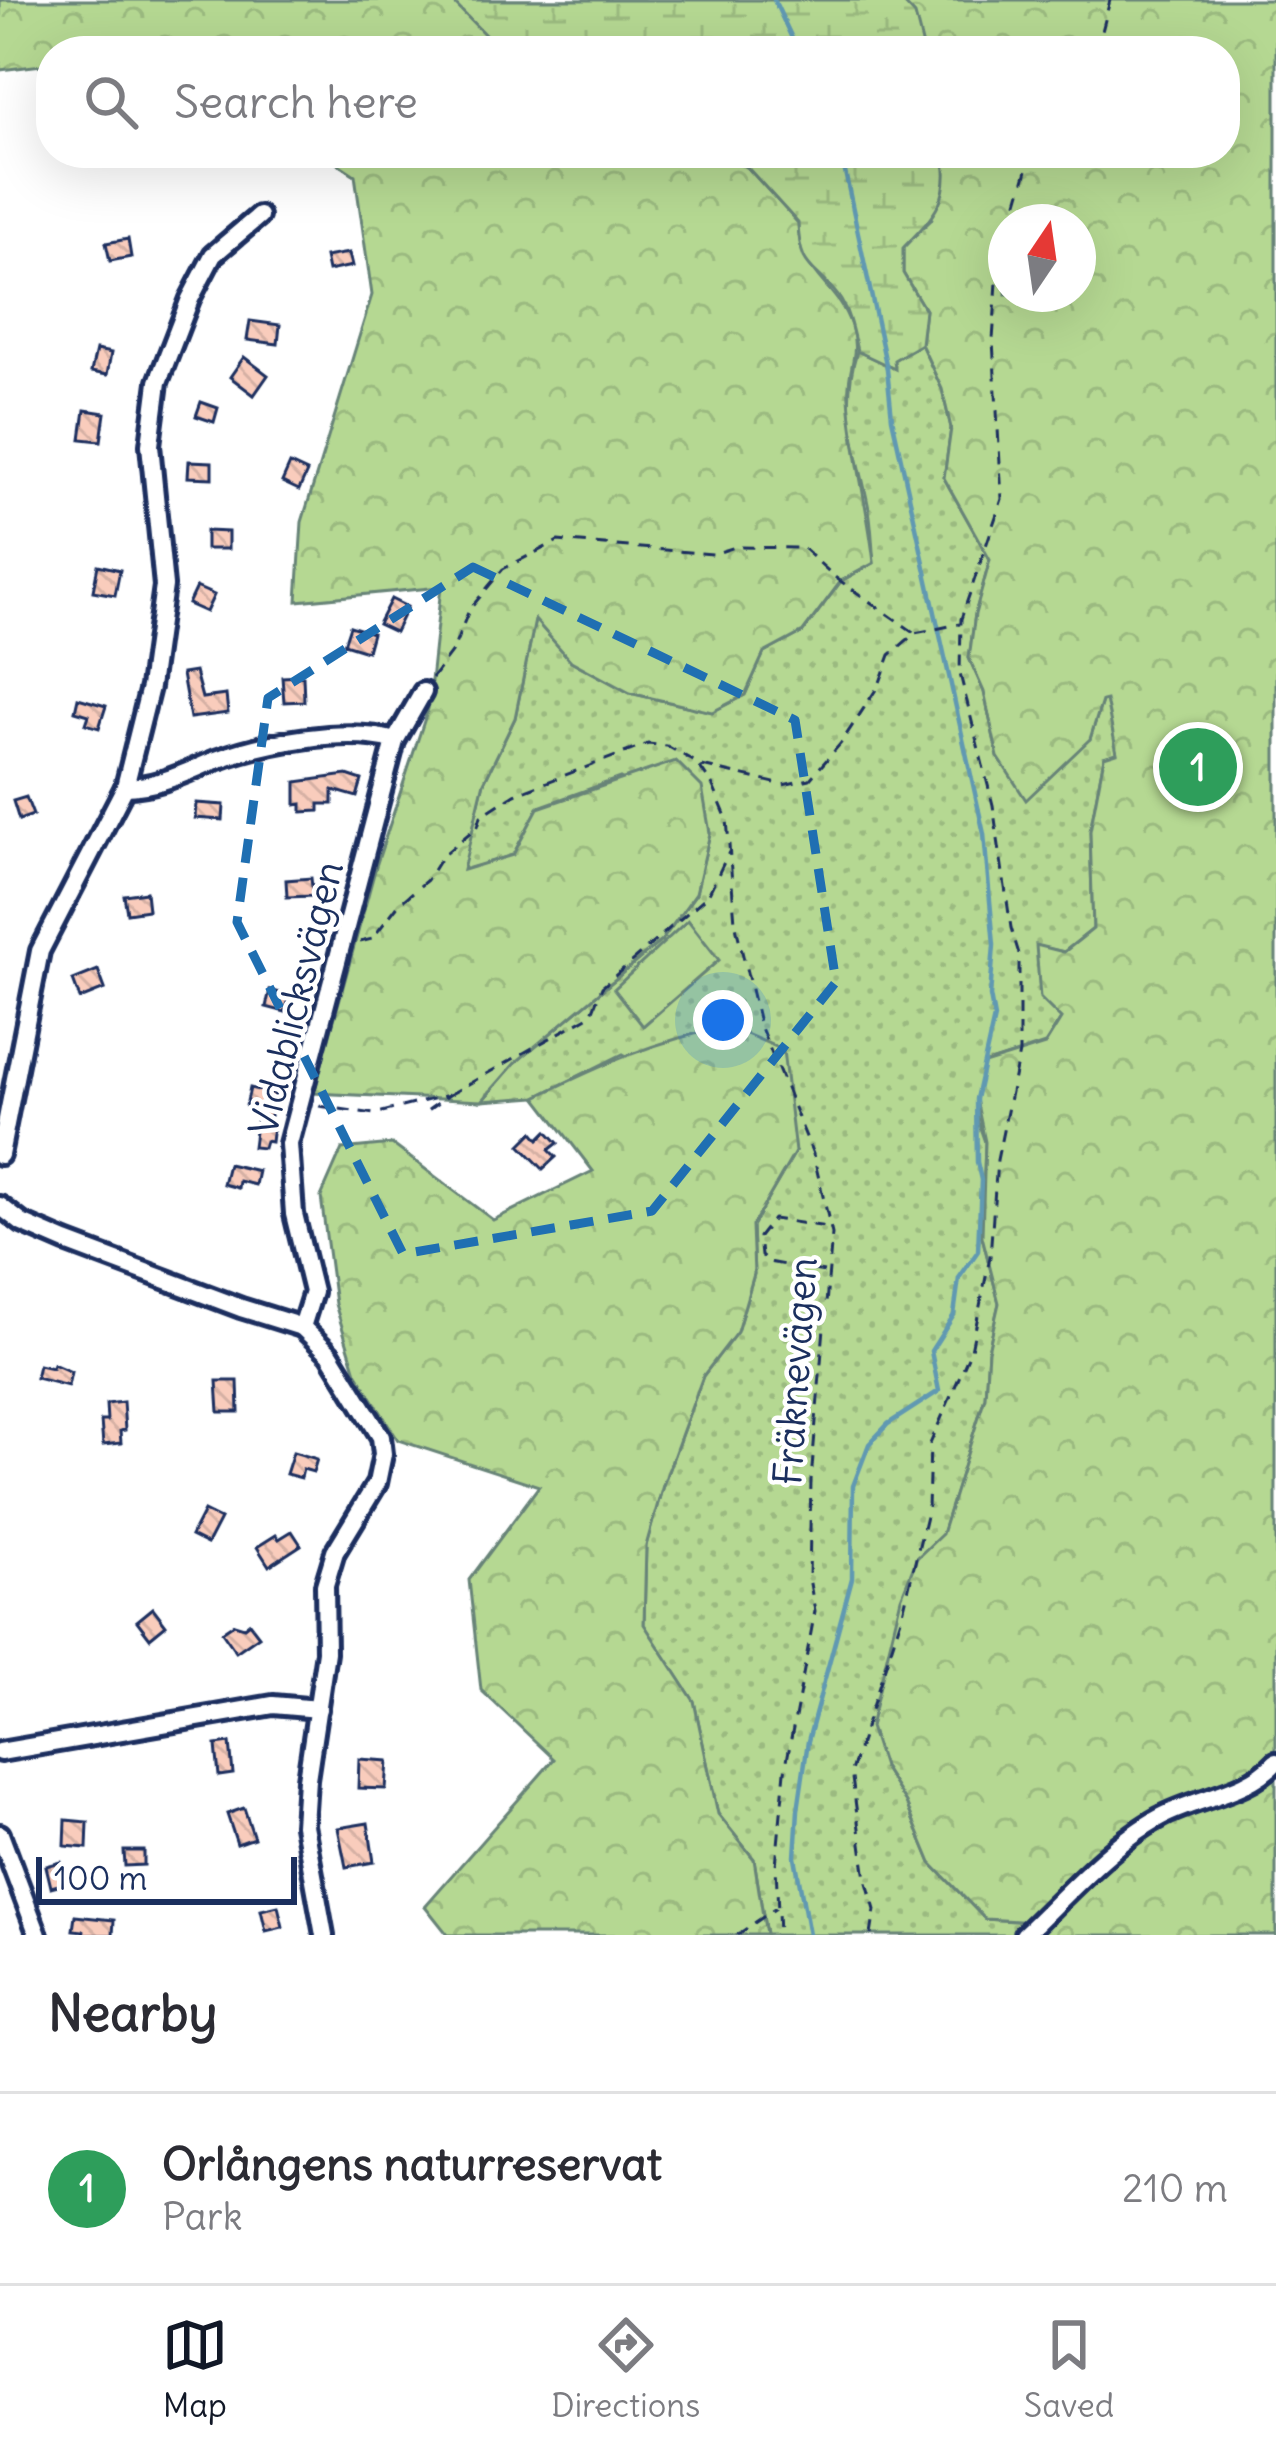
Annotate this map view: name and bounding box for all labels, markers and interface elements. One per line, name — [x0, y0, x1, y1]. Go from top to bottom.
search box — [36, 36, 1240, 168]
icon: search — [78, 69, 144, 135]
text: Search here — [174, 74, 418, 130]
north arrow — [988, 204, 1096, 312]
pin: 1 — [1159, 722, 1237, 812]
street label: Vidablicksvägen — [239, 856, 354, 1140]
your location — [693, 990, 753, 1050]
street label: Fräknevägen — [763, 1256, 828, 1486]
scale bar — [36, 1851, 297, 1904]
text: 100 m — [54, 1857, 147, 1899]
text: Nearby — [48, 1981, 217, 2045]
text: Orlångens naturreservat — [162, 2136, 662, 2192]
text: 1 — [79, 2164, 95, 2213]
text: 210 m — [1122, 2164, 1228, 2213]
text: Park — [162, 2192, 243, 2241]
tab: Map — [162, 2312, 228, 2426]
tab: Directions — [551, 2312, 700, 2426]
tab: Saved — [1024, 2312, 1114, 2426]

